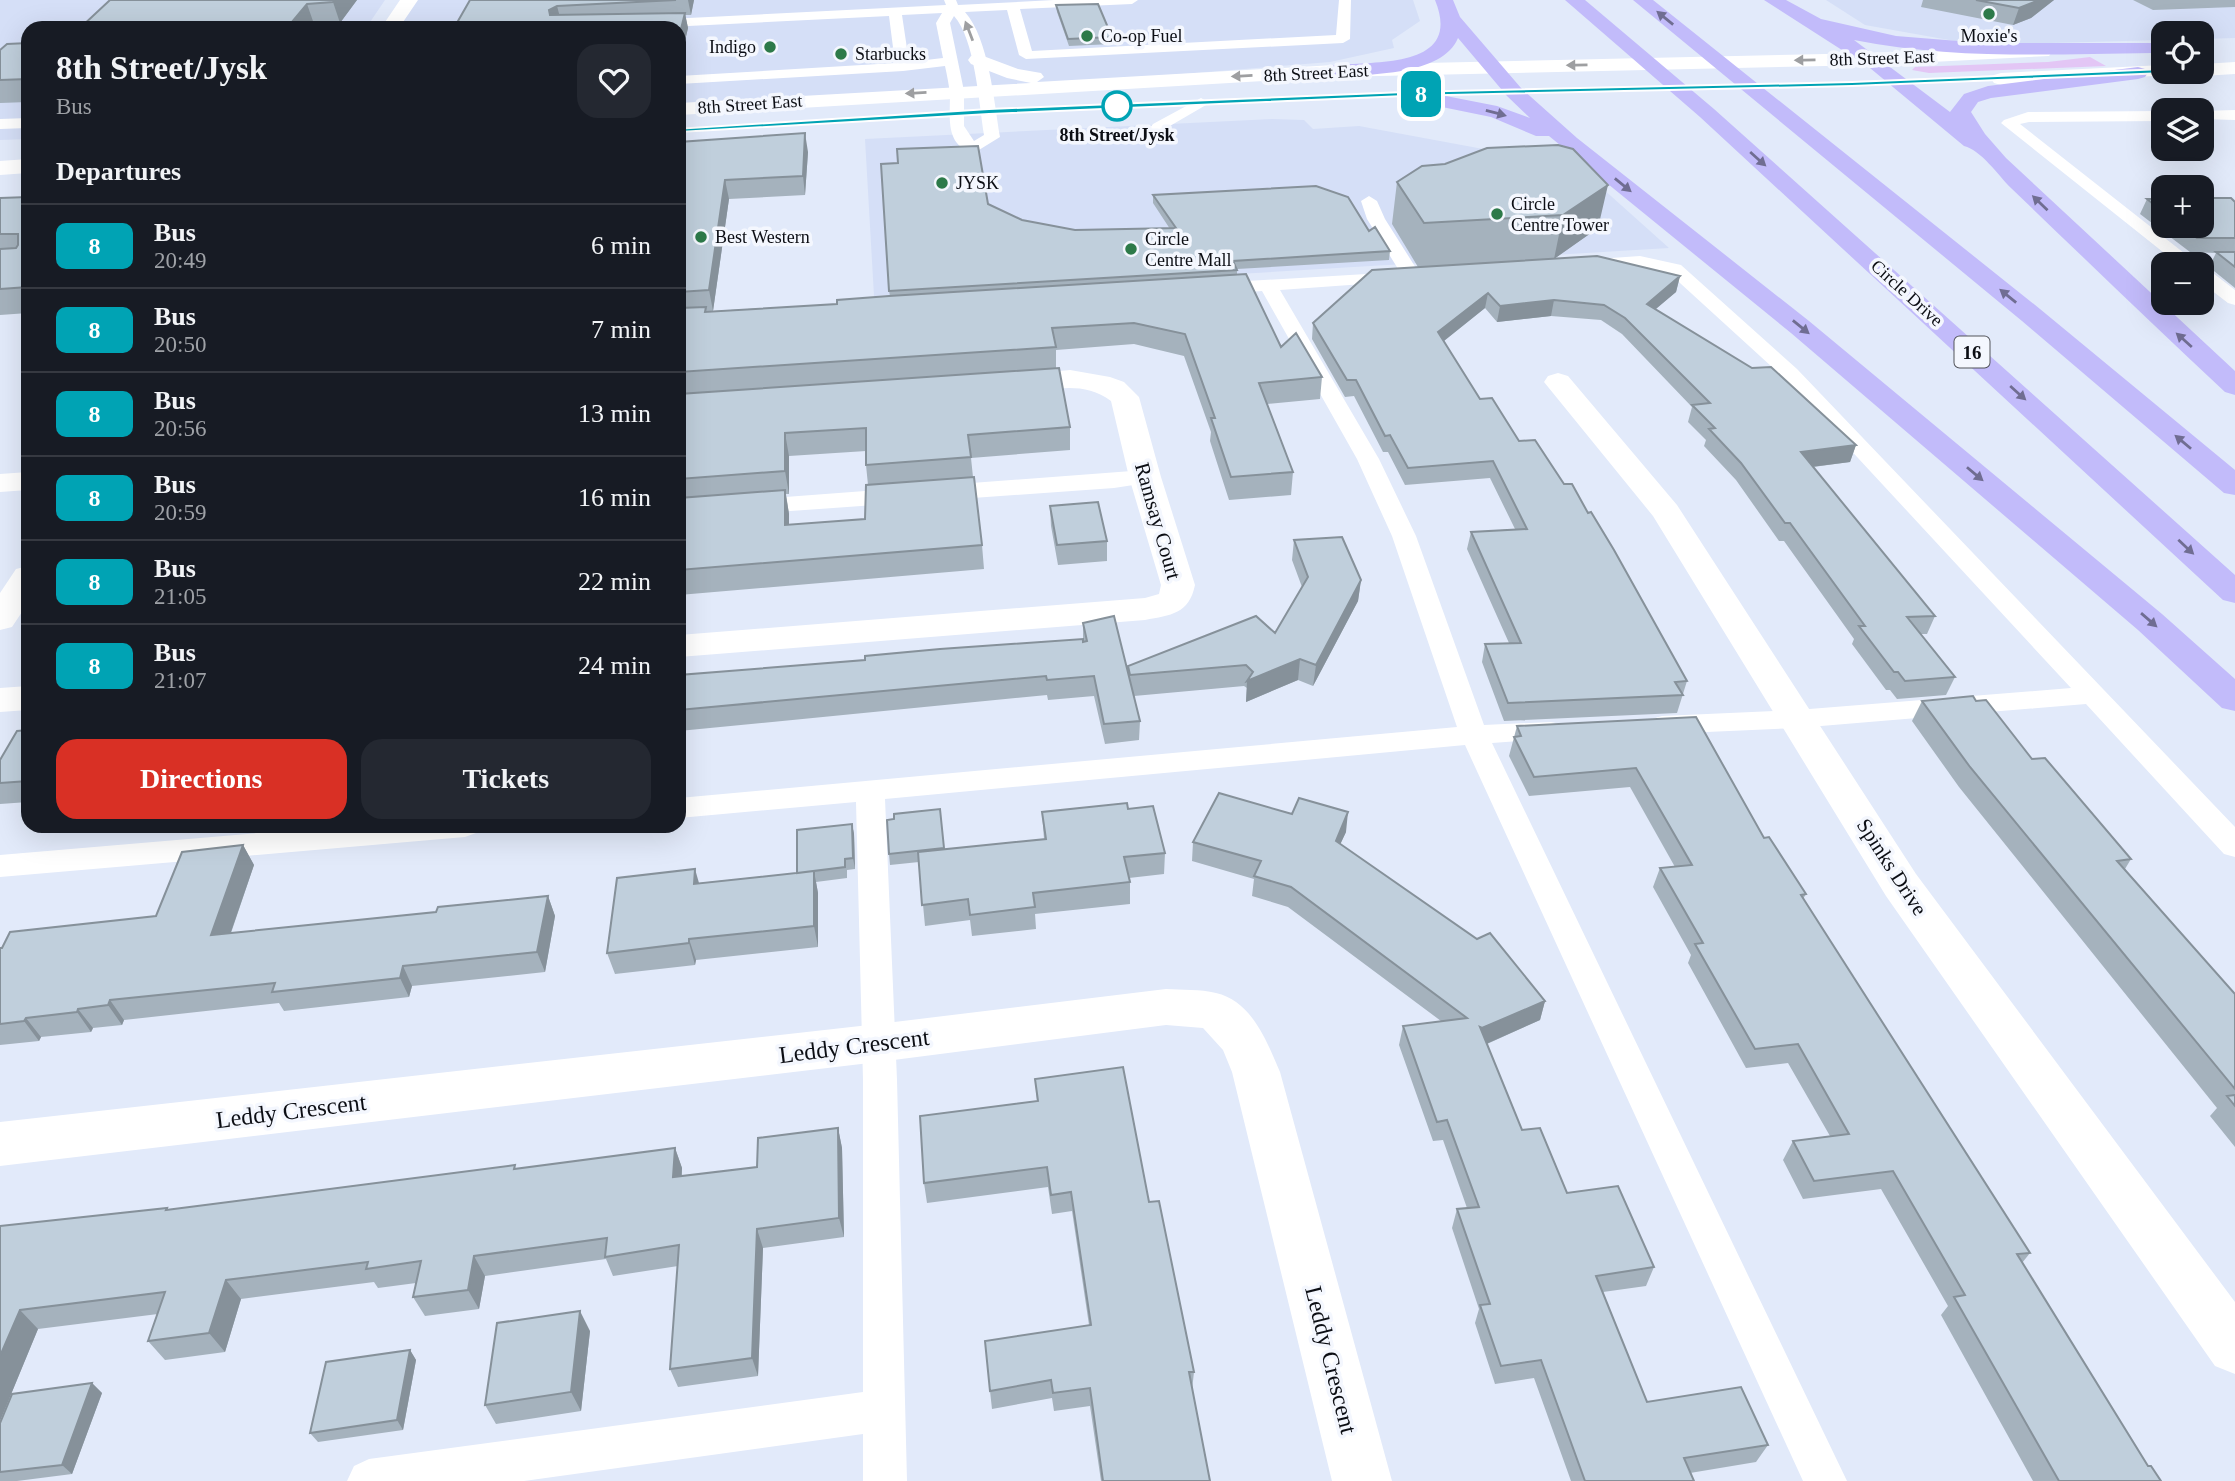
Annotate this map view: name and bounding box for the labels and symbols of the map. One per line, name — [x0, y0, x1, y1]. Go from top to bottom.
marker: Moxie's — [1981, 6, 1997, 22]
one-way arrow — [1656, 11, 1674, 26]
one-way arrow — [963, 20, 974, 41]
place label: Co-op Fuel — [1101, 26, 1183, 46]
place label: Moxie's — [1960, 26, 2018, 46]
marker: Co-op Fuel — [1079, 28, 1095, 44]
place label: Indigo — [709, 37, 756, 57]
marker: Indigo — [762, 39, 778, 55]
place label: Starbucks — [855, 44, 926, 64]
marker: Starbucks — [833, 46, 849, 62]
street label: 8th Street East — [1829, 46, 1935, 70]
one-way arrow — [1793, 54, 1815, 66]
one-way arrow — [1566, 59, 1588, 70]
street label: 8th Street East — [1263, 60, 1369, 86]
one-way arrow — [1231, 71, 1253, 82]
line badge: 8 — [1398, 71, 1444, 117]
one-way arrow — [905, 88, 927, 99]
street label: 8th Street East — [697, 90, 803, 118]
marker: 8th Street/Jysk — [1102, 91, 1132, 121]
one-way arrow — [1486, 108, 1507, 118]
place label: 8th Street/Jysk — [1059, 125, 1175, 145]
one-way arrow — [1749, 151, 1767, 167]
place label: JYSK — [956, 173, 999, 193]
marker: JYSK — [934, 175, 950, 191]
one-way arrow — [1615, 177, 1632, 192]
place label: Circle Centre Tower — [1511, 194, 1609, 235]
one-way arrow — [2032, 195, 2049, 211]
marker: Circle Centre Tower — [1489, 206, 1505, 222]
place label: Best Western — [715, 227, 810, 247]
marker: Best Western — [693, 229, 709, 245]
place label: Circle Centre Mall — [1145, 229, 1231, 270]
marker: Circle Centre Mall — [1123, 241, 1139, 257]
street label: Circle Drive — [1867, 256, 1947, 330]
one-way arrow — [2000, 289, 2017, 304]
one-way arrow — [1792, 319, 1809, 334]
one-way arrow — [2175, 332, 2193, 348]
road number: 16 — [1954, 336, 1990, 368]
one-way arrow — [2009, 385, 2026, 401]
one-way arrow — [2174, 435, 2191, 450]
street label: Ramsay Court — [1130, 460, 1186, 582]
one-way arrow — [1966, 466, 1983, 481]
one-way arrow — [2177, 539, 2194, 555]
one-way arrow — [2140, 612, 2157, 628]
street label: Spinks Drive — [1852, 814, 1932, 920]
street label: Leddy Crescent — [777, 1024, 931, 1068]
street label: Leddy Crescent — [214, 1089, 368, 1133]
street label: Leddy Crescent — [1300, 1283, 1362, 1437]

